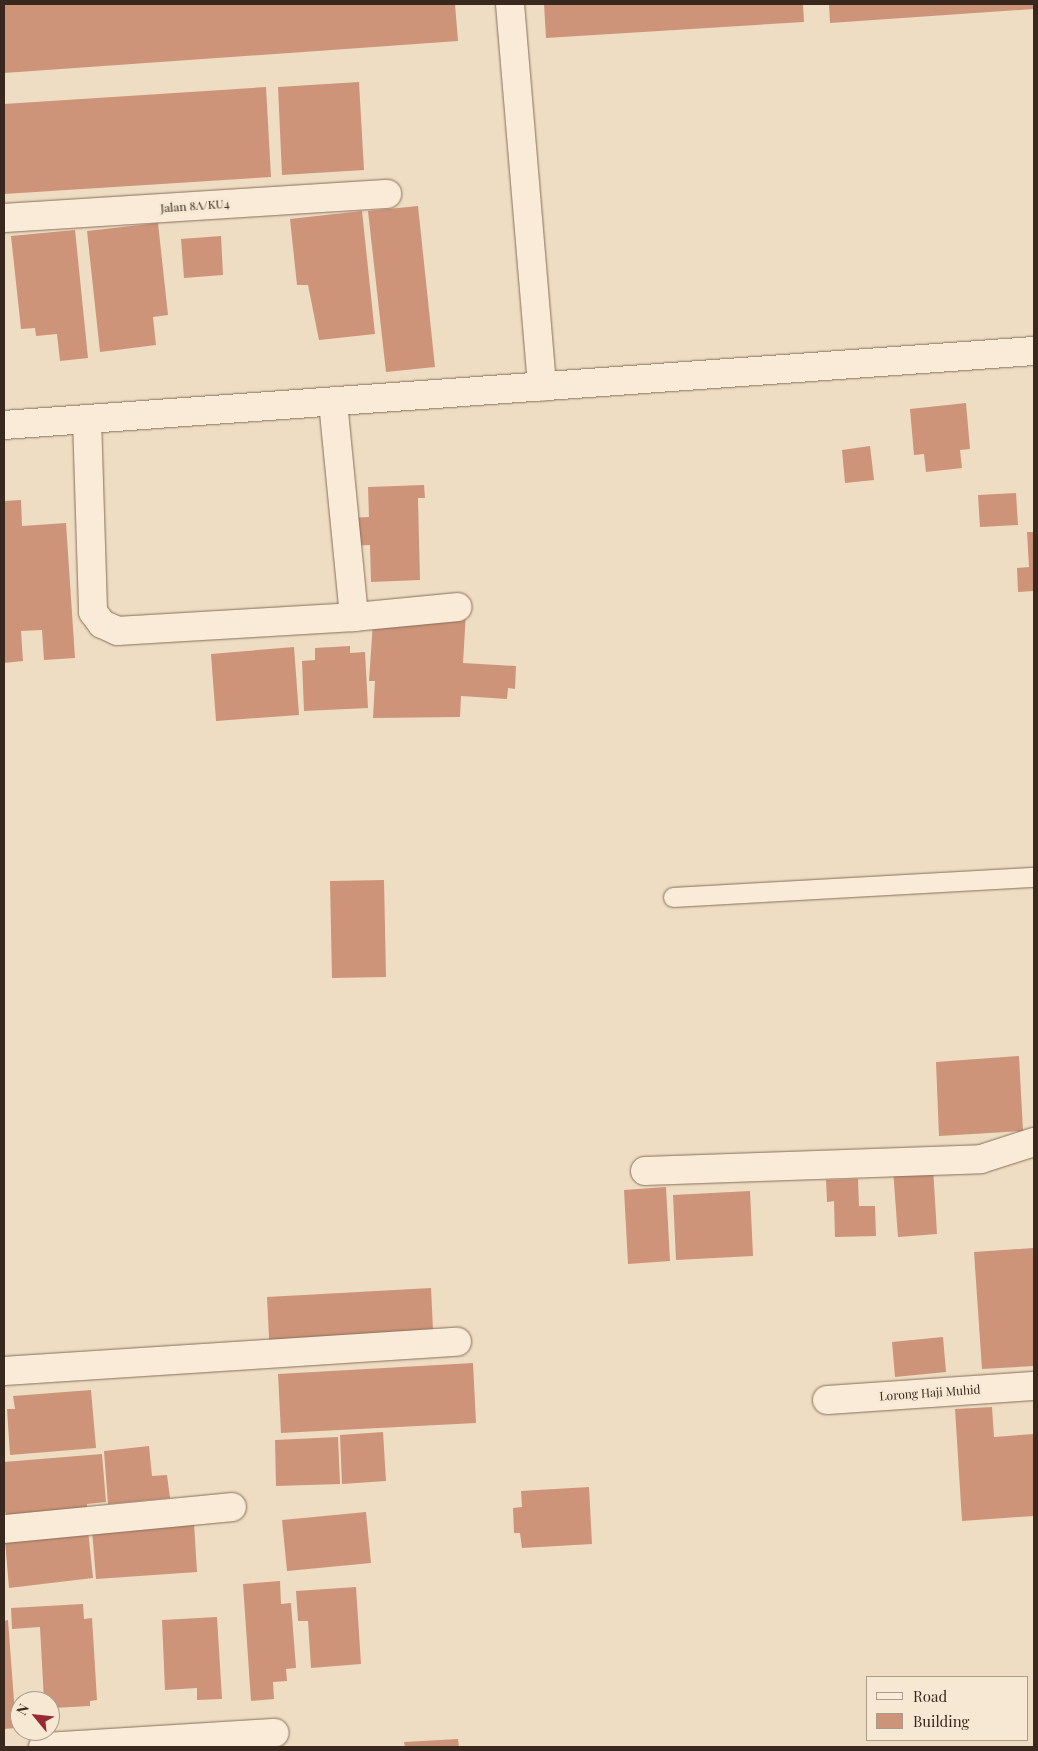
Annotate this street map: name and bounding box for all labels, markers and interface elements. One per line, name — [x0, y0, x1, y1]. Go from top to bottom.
street label: Jalan 8A/KU4 — [160, 196, 230, 216]
street label: Lorong Haji Muhid — [879, 1382, 981, 1404]
legend — [866, 1676, 1028, 1741]
text: Road — [913, 1686, 947, 1706]
north arrow — [10, 1691, 60, 1741]
text: N — [11, 1700, 33, 1718]
text: Building — [913, 1711, 969, 1731]

